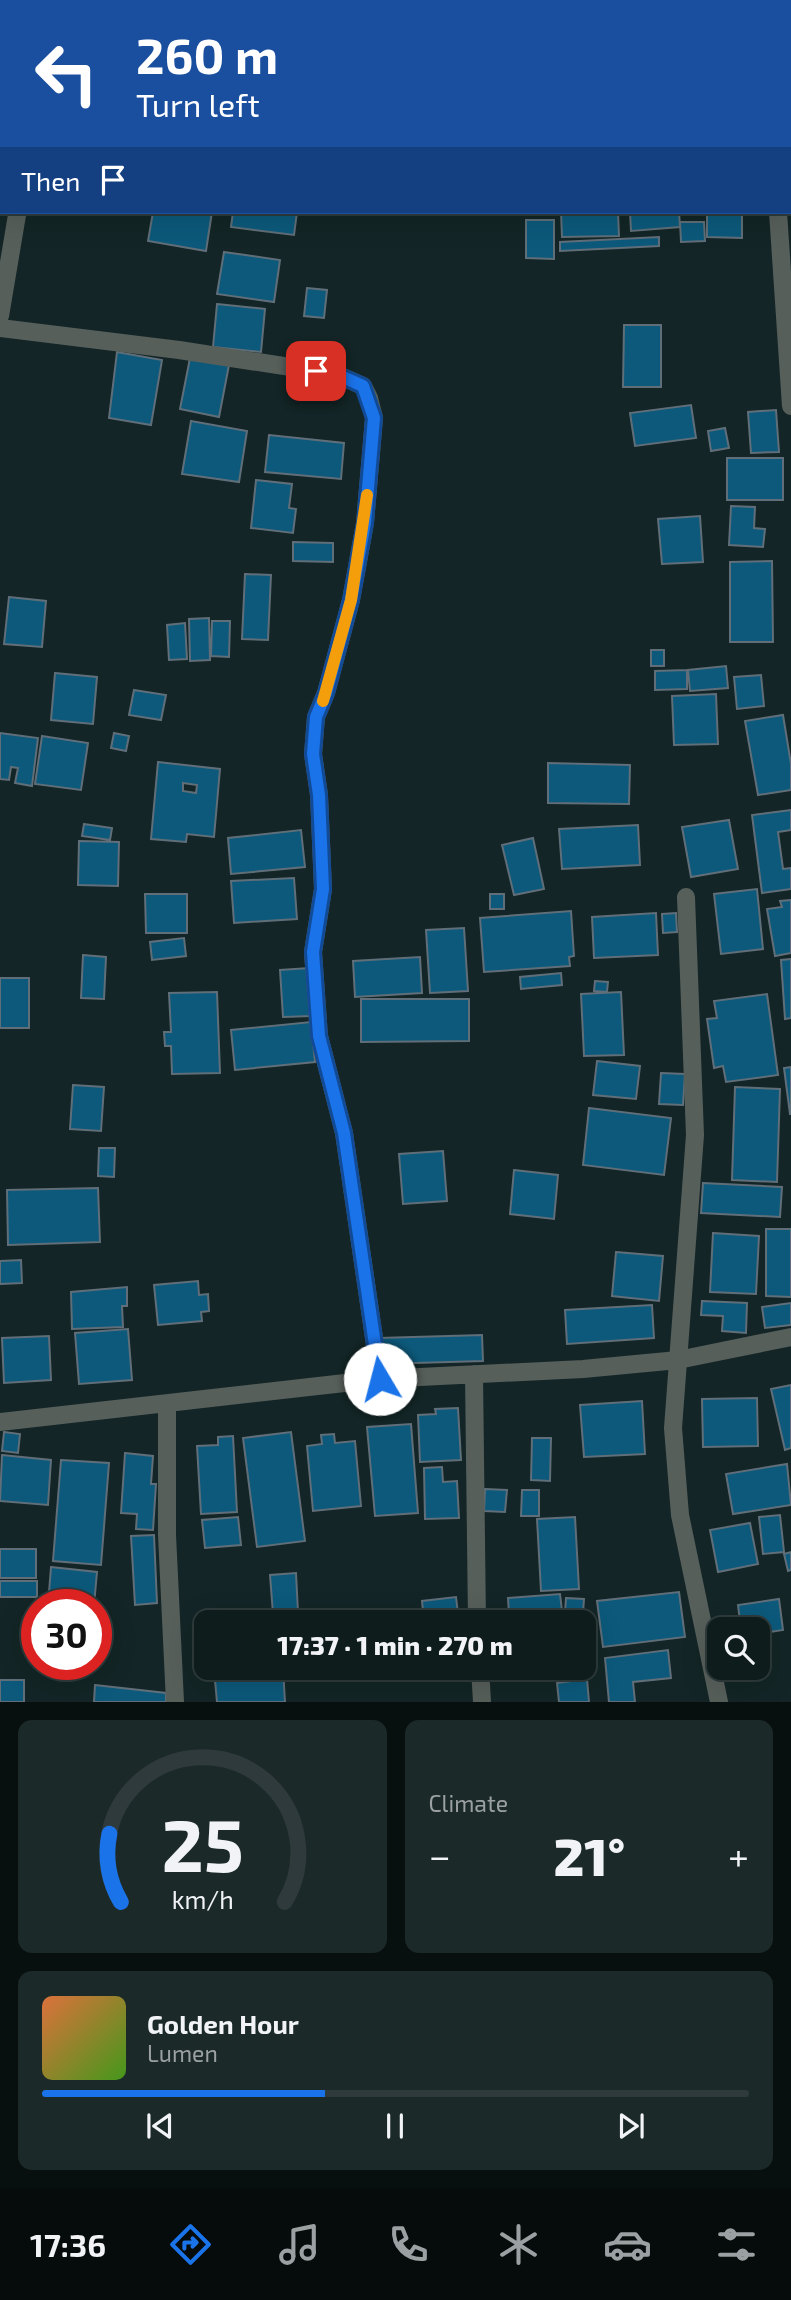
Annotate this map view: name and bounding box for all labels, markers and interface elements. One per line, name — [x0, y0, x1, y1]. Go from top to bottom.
text: 260 m — [136, 25, 278, 84]
icon: left — [21, 28, 112, 119]
text: Turn left — [136, 85, 260, 123]
icon: arrive — [94, 161, 132, 199]
text: Then — [21, 165, 80, 196]
pin — [286, 341, 346, 401]
icon: arrive — [297, 352, 335, 390]
position arrow — [343, 1342, 417, 1416]
speed limit sign: 30 — [21, 1589, 112, 1680]
map controls — [707, 1617, 770, 1680]
button: search — [707, 1617, 770, 1680]
text: 17:37 · 1 min · 270 m — [277, 1629, 513, 1660]
text: Climate — [429, 1789, 508, 1817]
text: 25 — [161, 1800, 243, 1888]
text: 21° — [554, 1824, 625, 1886]
text: − — [429, 1832, 451, 1878]
text: + — [728, 1832, 749, 1878]
text: km/h — [171, 1884, 233, 1914]
text: Golden Hour — [147, 2008, 299, 2039]
text: Lumen — [147, 2039, 218, 2067]
icon: previous — [141, 2107, 179, 2145]
icon: pause — [376, 2107, 414, 2145]
icon: next — [612, 2107, 650, 2145]
icon: directions — [166, 2220, 215, 2269]
icon: music — [275, 2220, 324, 2269]
icon: phone — [384, 2220, 433, 2269]
icon: climate — [494, 2220, 543, 2269]
icon: car — [603, 2220, 652, 2269]
icon: filters — [712, 2220, 761, 2269]
text: 17:36 — [30, 2225, 106, 2263]

